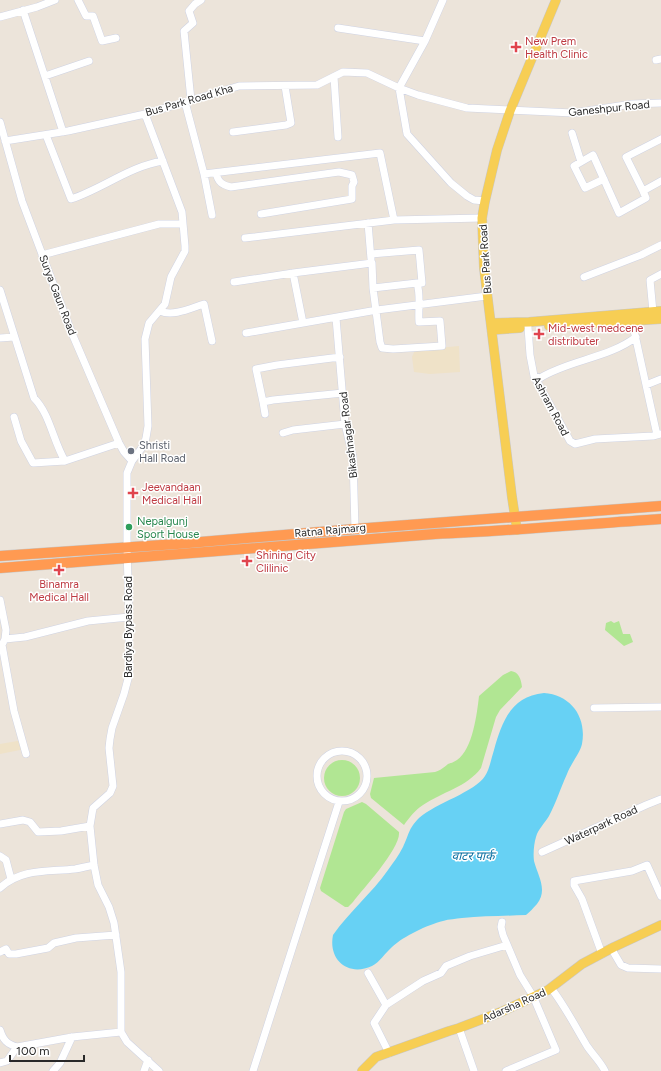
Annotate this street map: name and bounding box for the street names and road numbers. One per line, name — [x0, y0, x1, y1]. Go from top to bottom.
street label: Bus Park Road Kha — [144, 82, 235, 119]
street label: Ganeshpur Road — [568, 98, 650, 119]
street label: Bus Park Road — [477, 224, 494, 294]
street label: Surya Gaun Road — [36, 253, 79, 337]
street label: Ashram Road — [529, 374, 572, 438]
street label: Bikashnagar Road — [337, 391, 360, 479]
street label: Ratna Rajmarg — [294, 521, 366, 540]
street label: Bardiya Bypass Road — [122, 576, 135, 678]
street label: Waterpark Road — [563, 803, 640, 848]
street label: Adarsha Road — [480, 986, 548, 1025]

